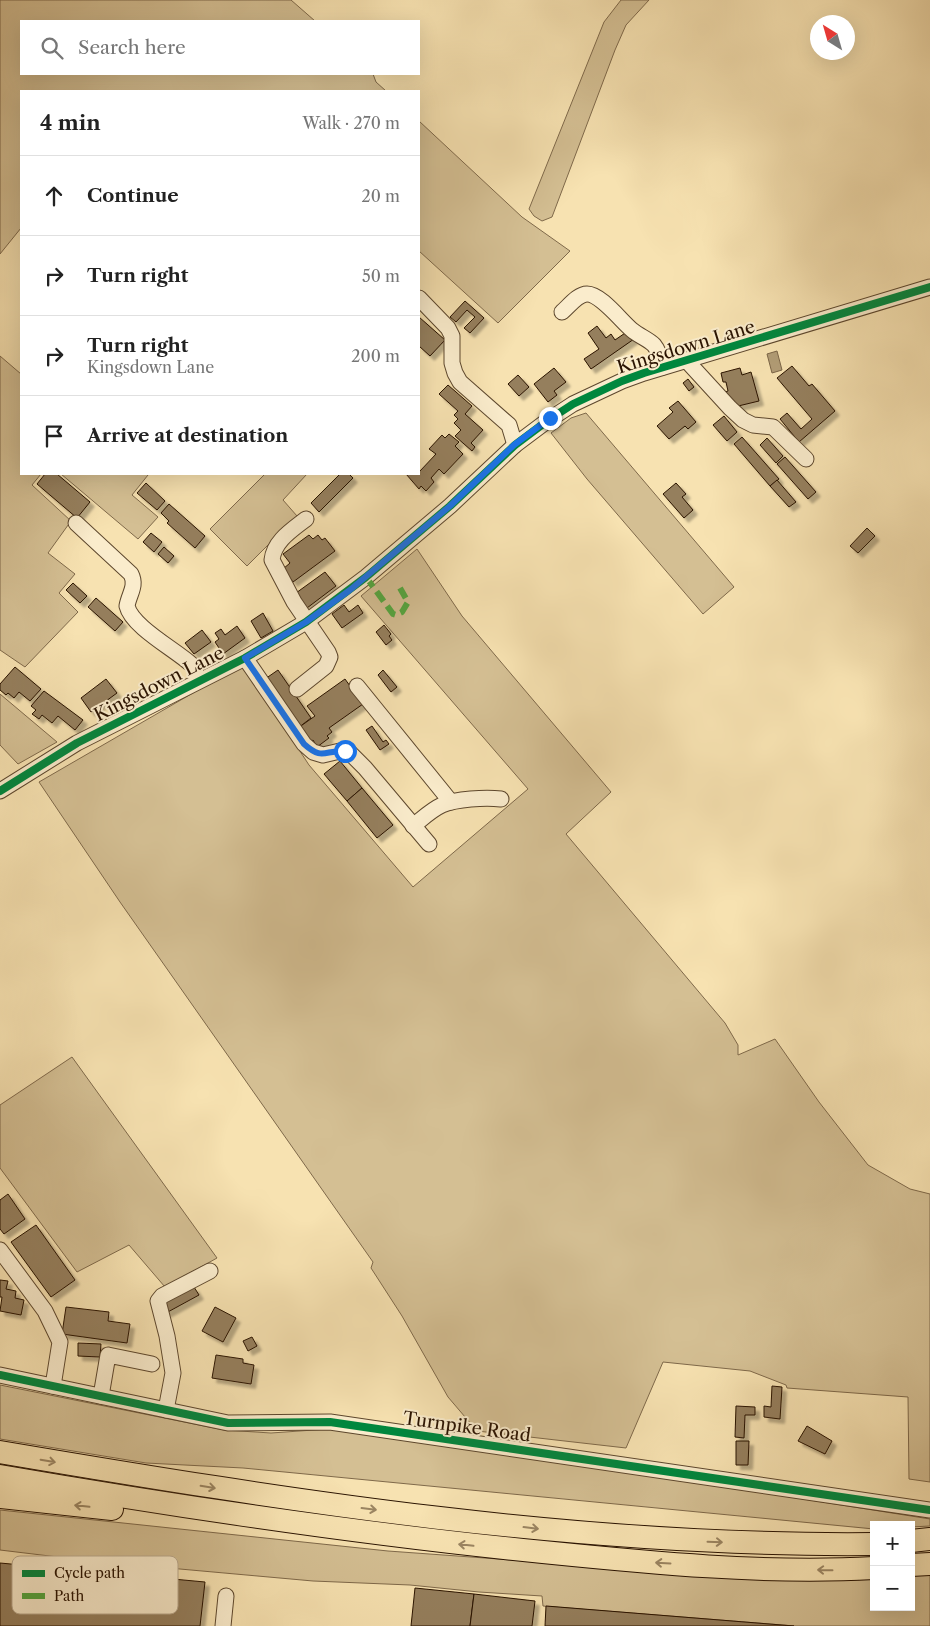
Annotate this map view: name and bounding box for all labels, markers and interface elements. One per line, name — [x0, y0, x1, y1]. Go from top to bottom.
north arrow — [810, 15, 855, 60]
search box — [20, 20, 420, 75]
icon: search — [38, 34, 66, 62]
text: Search here — [78, 36, 186, 59]
text: 4 min — [40, 110, 101, 135]
text: Walk · 270 m — [302, 113, 400, 133]
icon: ahead — [40, 182, 68, 210]
text: Continue — [87, 184, 179, 207]
text: 20 m — [361, 186, 400, 206]
icon: right — [40, 262, 68, 290]
text: Turn right — [87, 264, 188, 287]
text: 50 m — [362, 266, 400, 286]
street label: Kingsdown Lane — [614, 316, 758, 378]
text: Turn right — [87, 334, 188, 357]
icon: right — [40, 342, 68, 370]
text: 200 m — [351, 346, 400, 366]
text: Kingsdown Lane — [87, 357, 214, 377]
route end — [539, 407, 562, 430]
icon: arrive — [40, 422, 68, 450]
text: Arrive at destination — [87, 424, 288, 447]
street label: Kingsdown Lane — [90, 642, 228, 726]
route start — [334, 740, 357, 763]
street label: Turnpike Road — [402, 1407, 532, 1447]
one-way arrow — [40, 1456, 56, 1466]
one-way arrow — [200, 1482, 216, 1492]
one-way arrow — [75, 1501, 91, 1510]
one-way arrow — [361, 1504, 377, 1514]
map controls — [870, 1521, 915, 1611]
button: + — [870, 1521, 915, 1566]
one-way arrow — [522, 1523, 538, 1533]
one-way arrow — [707, 1537, 723, 1546]
one-way arrow — [458, 1540, 474, 1549]
legend — [12, 1556, 178, 1614]
one-way arrow — [655, 1558, 671, 1567]
text: Cycle path — [54, 1564, 125, 1582]
one-way arrow — [817, 1565, 834, 1575]
button: − — [870, 1566, 915, 1611]
text: Path — [54, 1587, 84, 1605]

